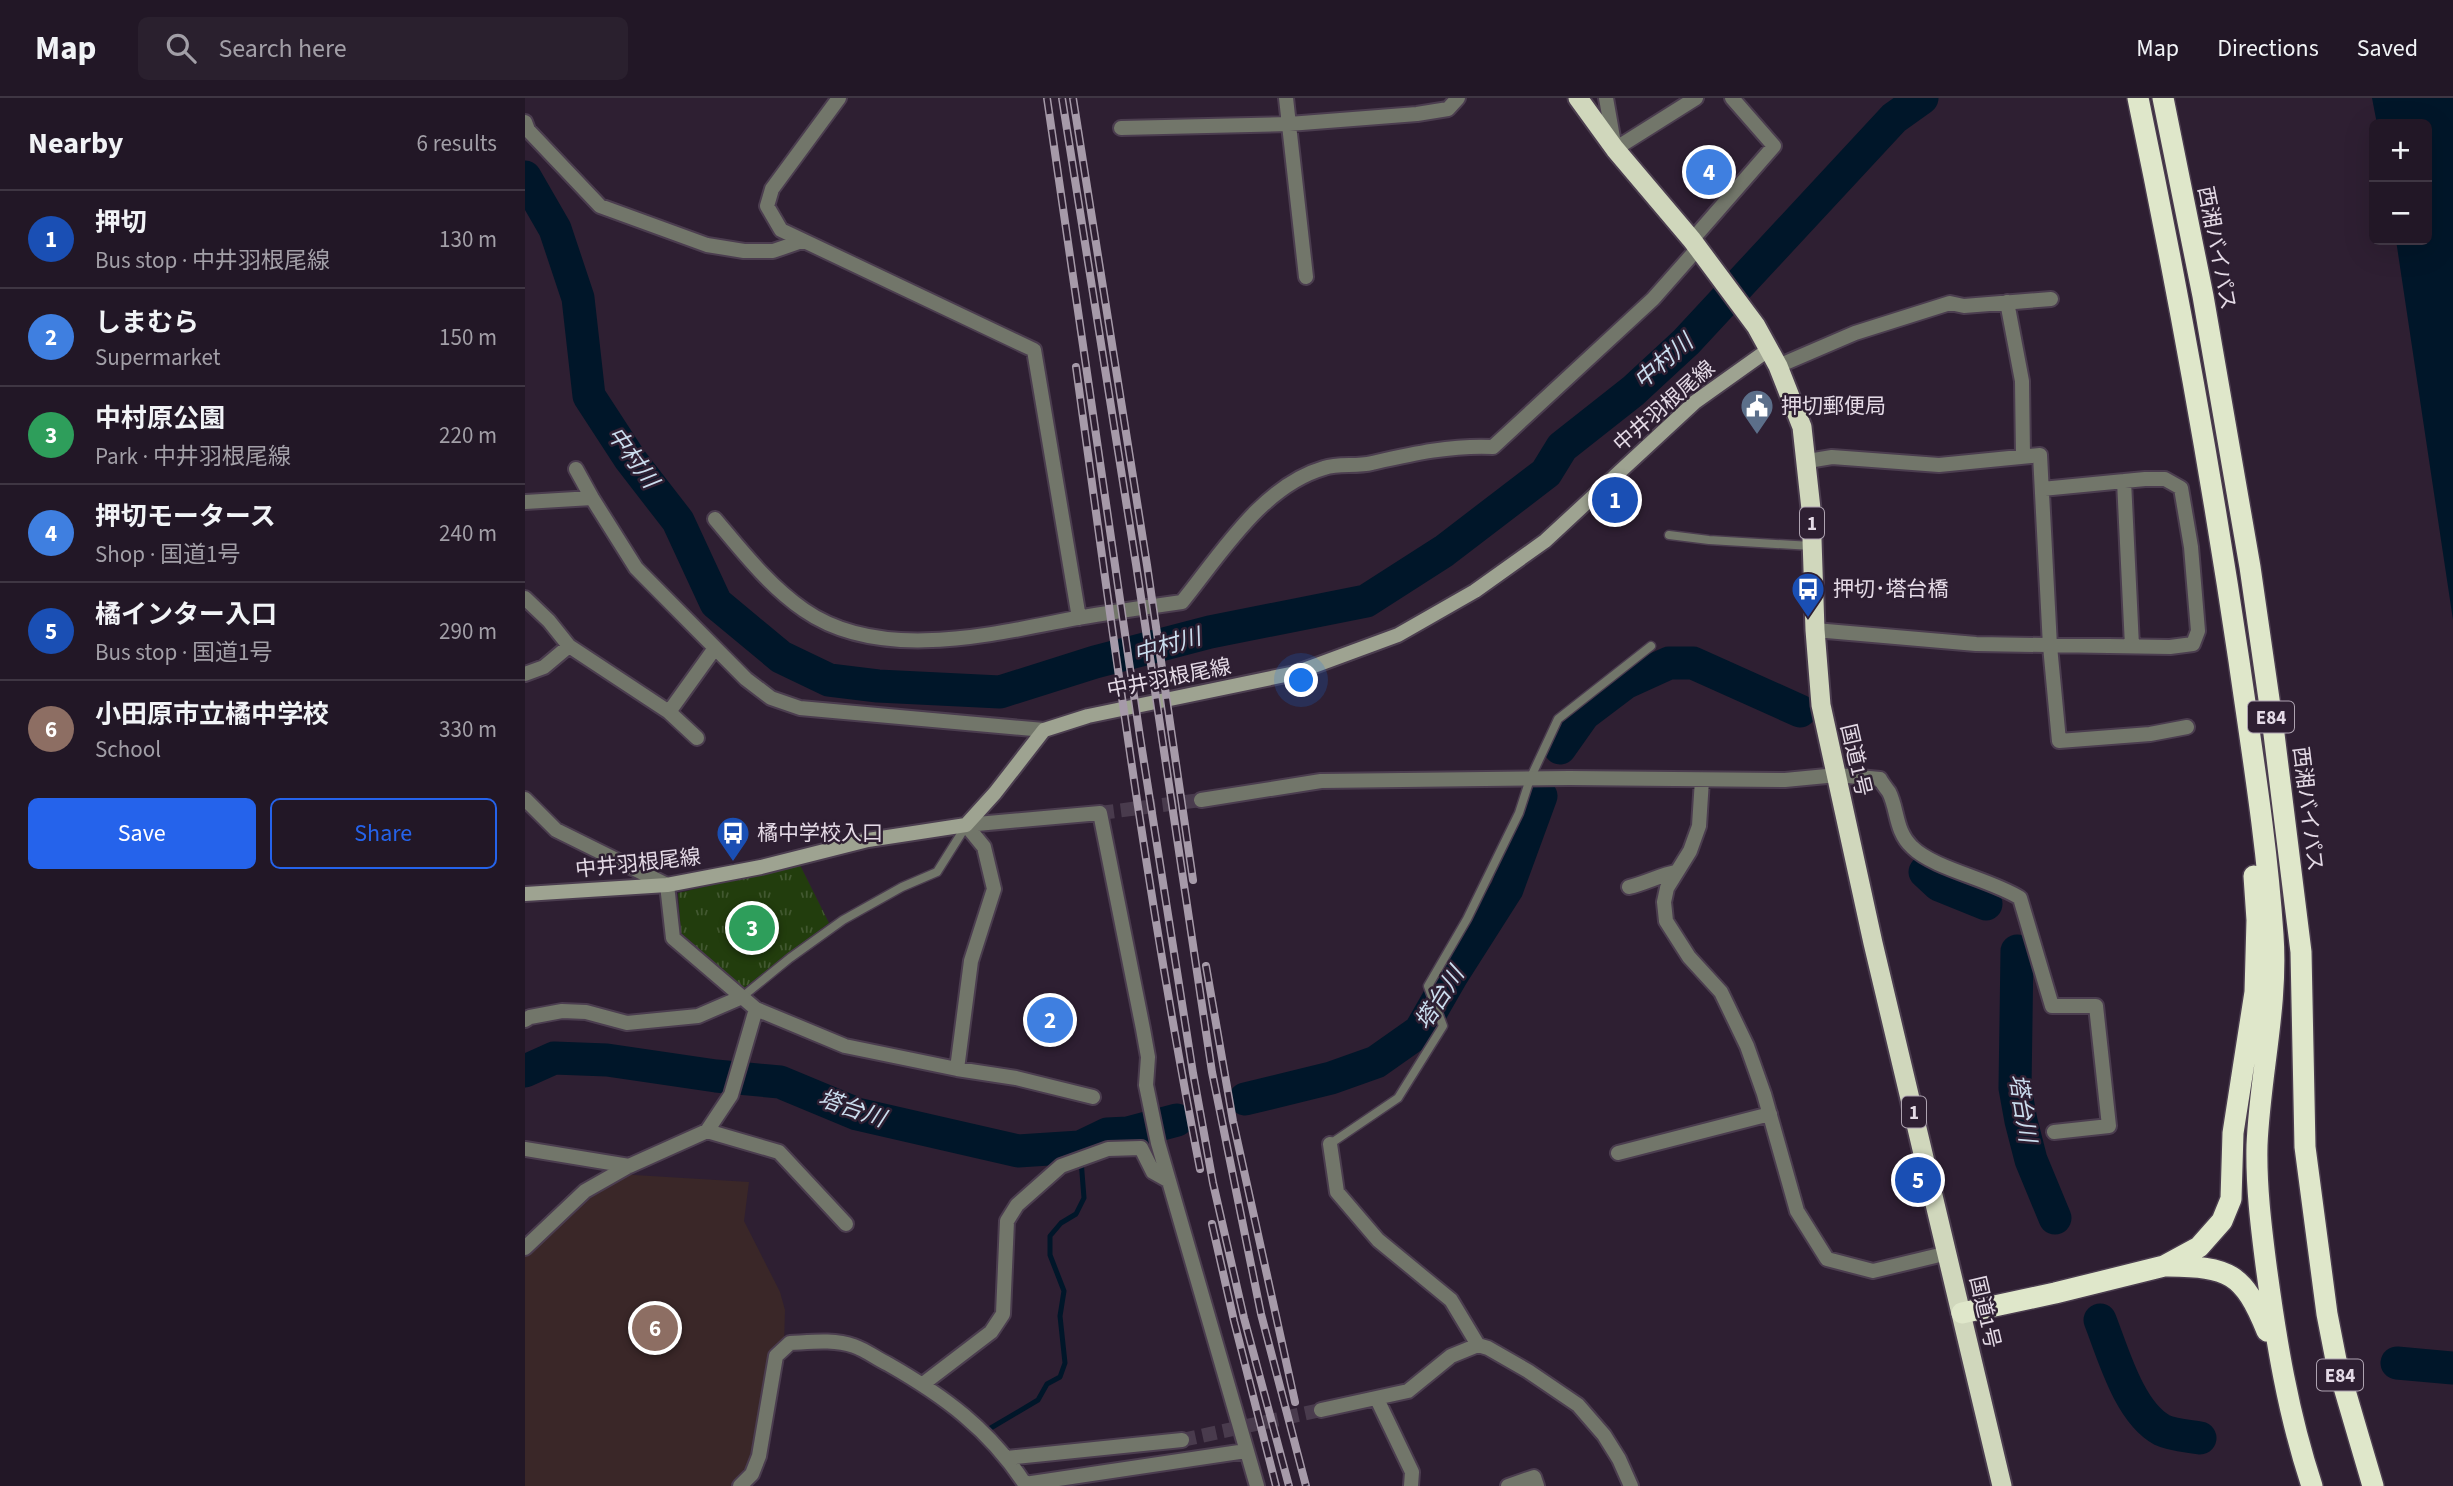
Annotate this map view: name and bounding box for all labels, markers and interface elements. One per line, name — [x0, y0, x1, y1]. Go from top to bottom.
search box — [138, 17, 628, 80]
text: Map — [35, 25, 96, 72]
icon: search — [162, 29, 200, 67]
text: Search here — [218, 30, 347, 67]
text: Map — [2136, 31, 2179, 66]
text: Directions — [2217, 31, 2319, 66]
text: Saved — [2357, 31, 2418, 66]
map controls — [2369, 119, 2432, 245]
button: + — [2369, 119, 2432, 182]
text: Nearby — [28, 122, 123, 165]
text: 6 results — [417, 127, 497, 160]
pin: 4 — [1686, 146, 1732, 198]
button: − — [2369, 182, 2432, 245]
street label: 西湘バイパス — [2190, 183, 2244, 313]
text: 押切 — [95, 204, 147, 241]
text: 1 — [45, 223, 57, 256]
text: 130 m — [439, 223, 497, 256]
text: Bus stop · 中井羽根尾線 — [95, 244, 330, 277]
text: しまむら — [95, 304, 199, 341]
text: 2 — [45, 321, 57, 354]
text: 150 m — [439, 321, 497, 354]
water label: 中村川 — [1626, 324, 1702, 396]
text: Supermarket — [95, 341, 221, 374]
street label: 中井羽根尾線 — [1607, 353, 1721, 459]
public building icon: 押切郵便局 — [1738, 387, 1776, 436]
place label: 押切郵便局 — [1781, 391, 1886, 421]
text: 中村原公園 — [95, 400, 225, 437]
text: 3 — [45, 419, 57, 452]
text: 220 m — [439, 419, 497, 452]
water label: 中村川 — [599, 420, 668, 497]
text: Park · 中井羽根尾線 — [95, 440, 291, 473]
pin: 1 — [1592, 474, 1638, 526]
text: 押切モータース — [95, 498, 276, 535]
road number: 1 — [1800, 508, 1824, 538]
text: 4 — [45, 517, 57, 550]
text: 240 m — [439, 517, 497, 550]
text: Shop · 国道1号 — [95, 538, 240, 571]
bus stop icon: 押切･塔台橋 — [1789, 570, 1827, 619]
place label: 押切･塔台橋 — [1833, 574, 1949, 604]
text: 橘インター入口 — [95, 596, 277, 633]
text: 5 — [45, 615, 57, 648]
text: 290 m — [439, 615, 497, 648]
water label: 中村川 — [1129, 619, 1208, 671]
text: Bus stop · 国道1号 — [95, 636, 273, 669]
street label: 中井羽根尾線 — [1104, 651, 1234, 705]
your location — [1284, 663, 1318, 697]
text: 小田原市立橘中学校 — [95, 696, 329, 733]
road number: E84 — [2248, 702, 2294, 732]
text: 6 — [45, 713, 57, 746]
text: 330 m — [439, 713, 497, 746]
street label: 国道1号 — [1833, 721, 1879, 799]
text: School — [95, 733, 161, 766]
street label: 西湘バイパス — [2285, 745, 2331, 873]
button: Save — [28, 798, 256, 869]
button: Share — [270, 798, 497, 869]
bus stop icon: 橘中学校入口 — [714, 814, 752, 863]
place label: 橘中学校入口 — [757, 818, 883, 848]
street label: 中井羽根尾線 — [574, 841, 702, 885]
pin: 3 — [729, 902, 775, 954]
water label: 塔台川 — [1407, 958, 1474, 1036]
pin: 2 — [1027, 994, 1073, 1046]
water label: 塔台川 — [2001, 1071, 2045, 1148]
water label: 塔台川 — [814, 1082, 893, 1136]
road number: 1 — [1902, 1096, 1926, 1128]
pin: 5 — [1895, 1154, 1941, 1206]
street label: 国道1号 — [1962, 1273, 2008, 1351]
pin: 6 — [632, 1302, 678, 1354]
road number: E84 — [2317, 1359, 2363, 1390]

